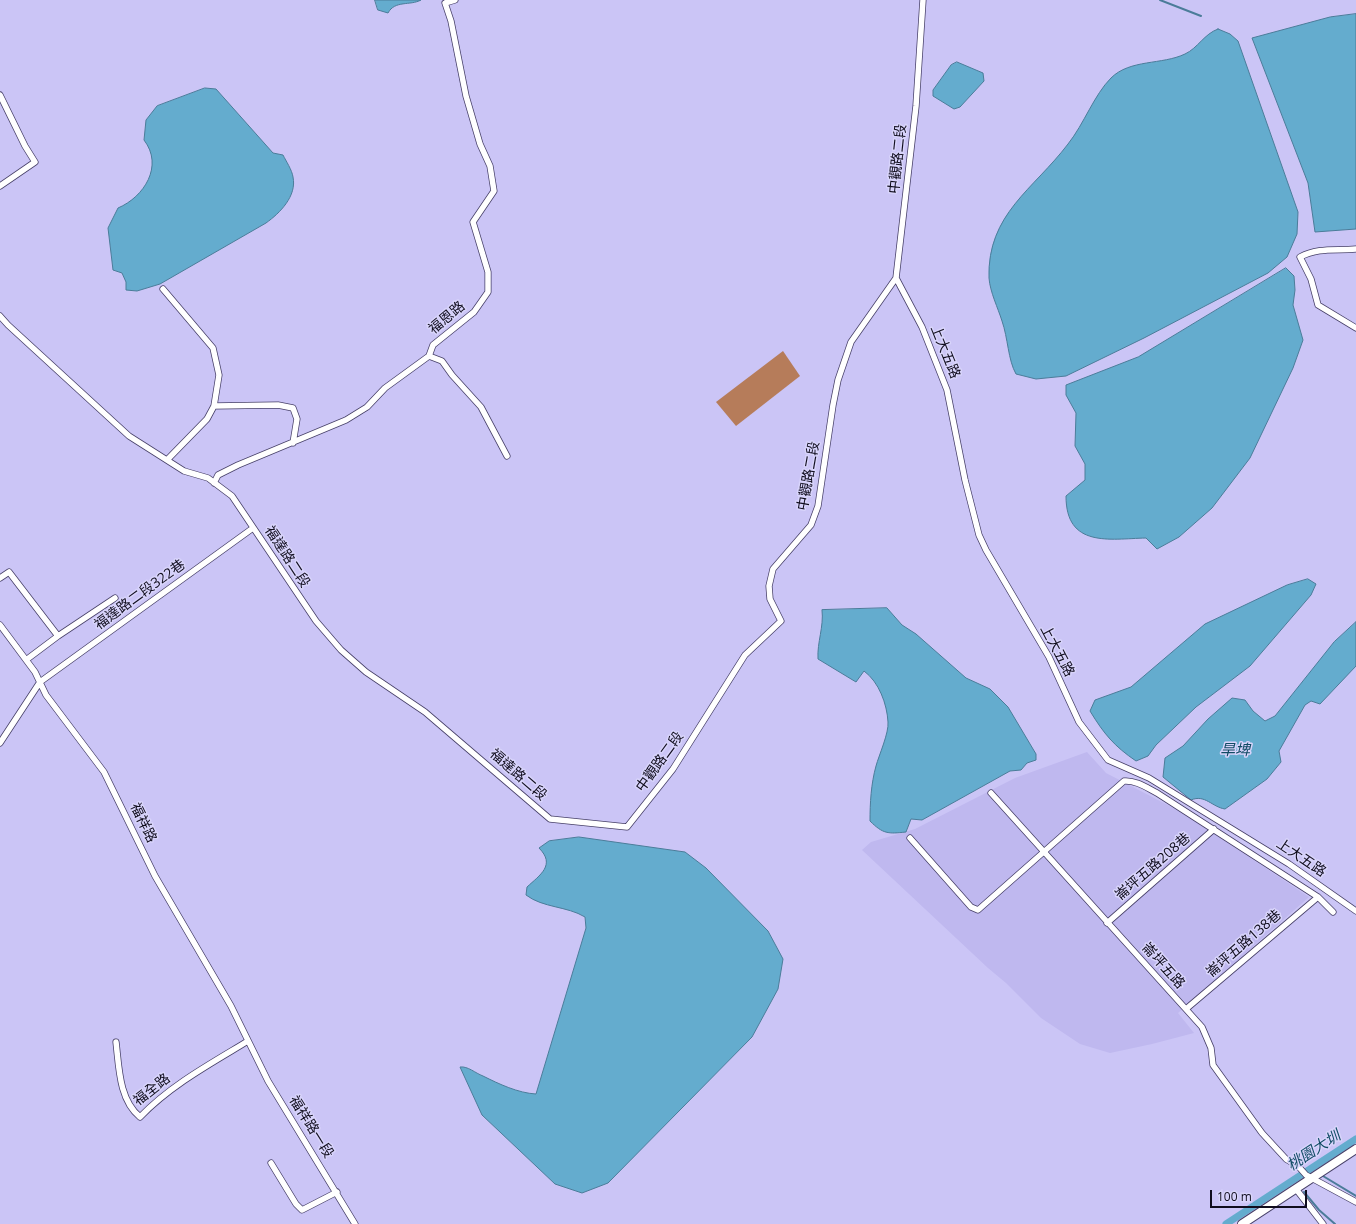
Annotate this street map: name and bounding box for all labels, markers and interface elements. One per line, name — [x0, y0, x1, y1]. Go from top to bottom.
street label: 中觀路二段 — [886, 123, 910, 195]
street label: 福恩路 — [426, 298, 468, 338]
street label: 上大五路 — [927, 323, 963, 381]
street label: 中觀路二段 — [795, 440, 823, 512]
street label: 福達路二段 — [261, 523, 313, 591]
street label: 福達路二段322巷 — [91, 556, 189, 634]
street label: 上大五路 — [1036, 622, 1078, 680]
street label: 中觀路二段 — [633, 729, 687, 795]
water label: 旱埤 — [1220, 742, 1250, 760]
street label: 福達路二段 — [486, 746, 550, 804]
street label: 福祥路 — [126, 800, 160, 846]
street label: 崙坪五路208巷 — [1112, 830, 1194, 904]
street label: 上大五路 — [1273, 835, 1329, 881]
street label: 崙坪五路138巷 — [1203, 907, 1285, 981]
street label: 崙坪五路 — [1138, 940, 1188, 992]
street label: 福全路 — [130, 1070, 174, 1110]
street label: 福祥路一段 — [285, 1093, 337, 1161]
water label: 桃園大圳 — [1284, 1127, 1344, 1175]
scale bar — [1212, 1182, 1309, 1208]
text: 100 m — [1217, 1188, 1252, 1205]

